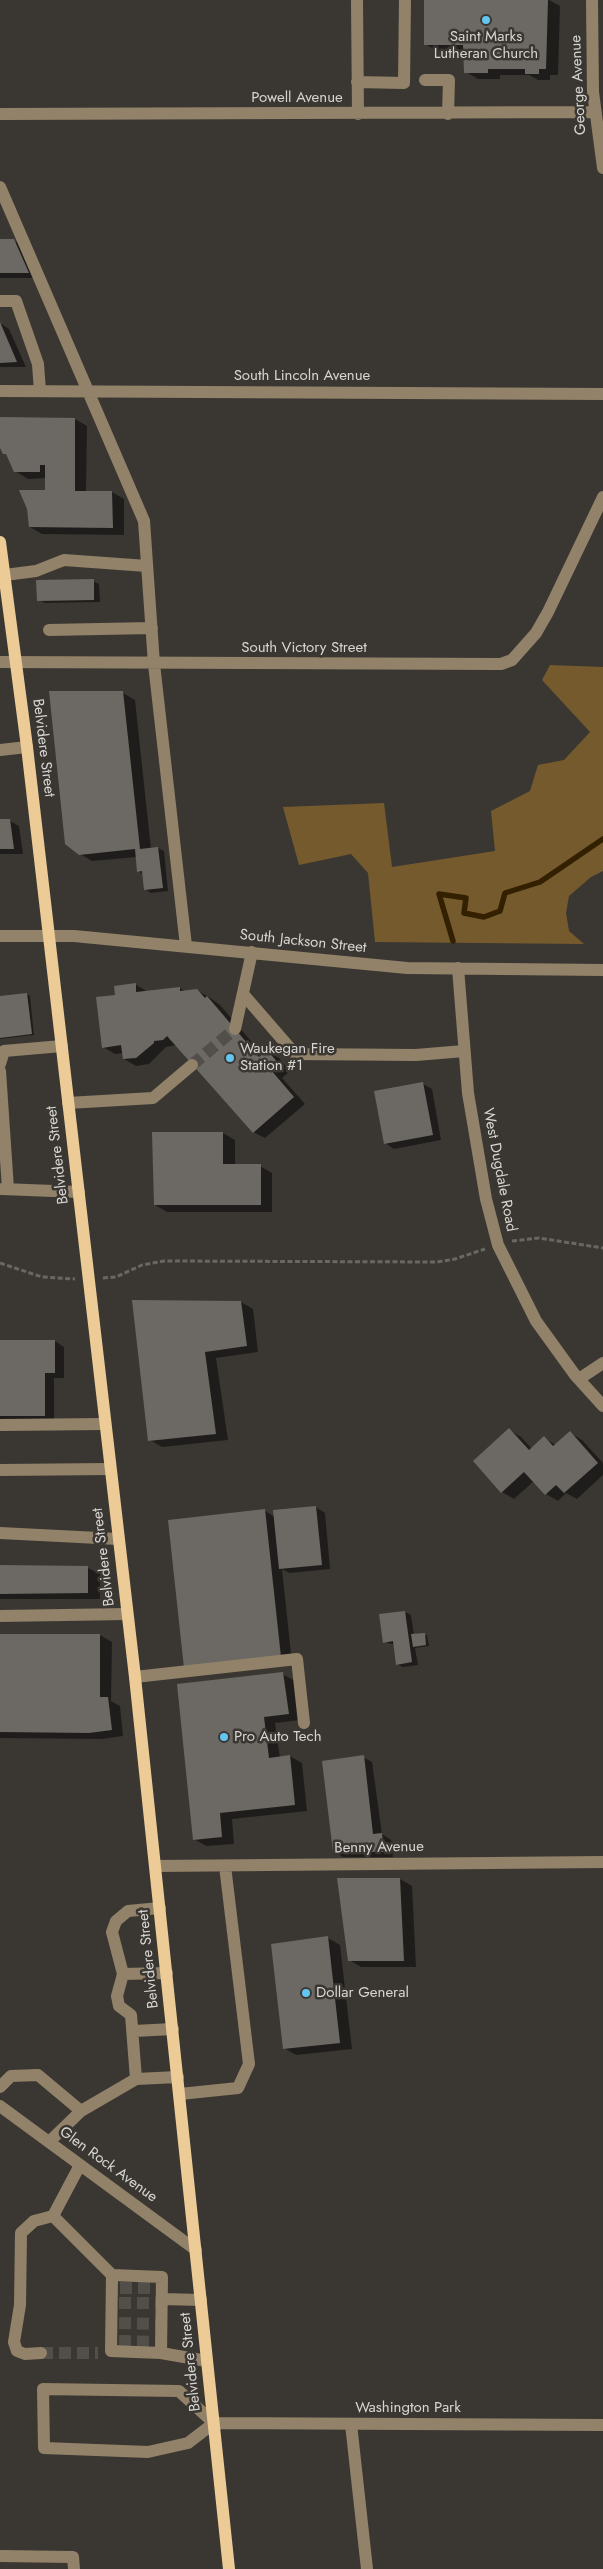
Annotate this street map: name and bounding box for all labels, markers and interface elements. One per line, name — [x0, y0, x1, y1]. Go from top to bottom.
marker: Saint Marks Lutheran Church — [480, 14, 492, 26]
place label: Saint Marks Lutheran Church — [434, 28, 538, 63]
street label: George Avenue — [567, 35, 591, 135]
street label: Powell Avenue — [251, 89, 343, 107]
street label: South Lincoln Avenue — [234, 367, 370, 385]
street label: South Victory Street — [241, 639, 367, 657]
street label: Belvidere Street — [28, 698, 58, 798]
street label: South Jackson Street — [239, 926, 367, 958]
place label: Waukegan Fire Station #1 — [240, 1040, 335, 1075]
marker: Waukegan Fire Station #1 — [224, 1052, 236, 1064]
street label: Belvidere Street — [43, 1105, 73, 1205]
street label: West Dugdale Road — [478, 1106, 520, 1234]
street label: Belvidere Street — [89, 1507, 119, 1607]
place label: Pro Auto Tech — [234, 1728, 322, 1746]
marker: Pro Auto Tech — [218, 1731, 230, 1743]
street label: Benny Avenue — [334, 1838, 424, 1858]
street label: Belvidere Street — [135, 1909, 163, 2009]
place label: Dollar General — [316, 1984, 409, 2002]
marker: Dollar General — [300, 1987, 312, 1999]
street label: Glen Rock Avenue — [55, 2123, 161, 2207]
street label: Belvidere Street — [177, 2312, 205, 2412]
street label: Washington Park — [355, 2399, 461, 2417]

